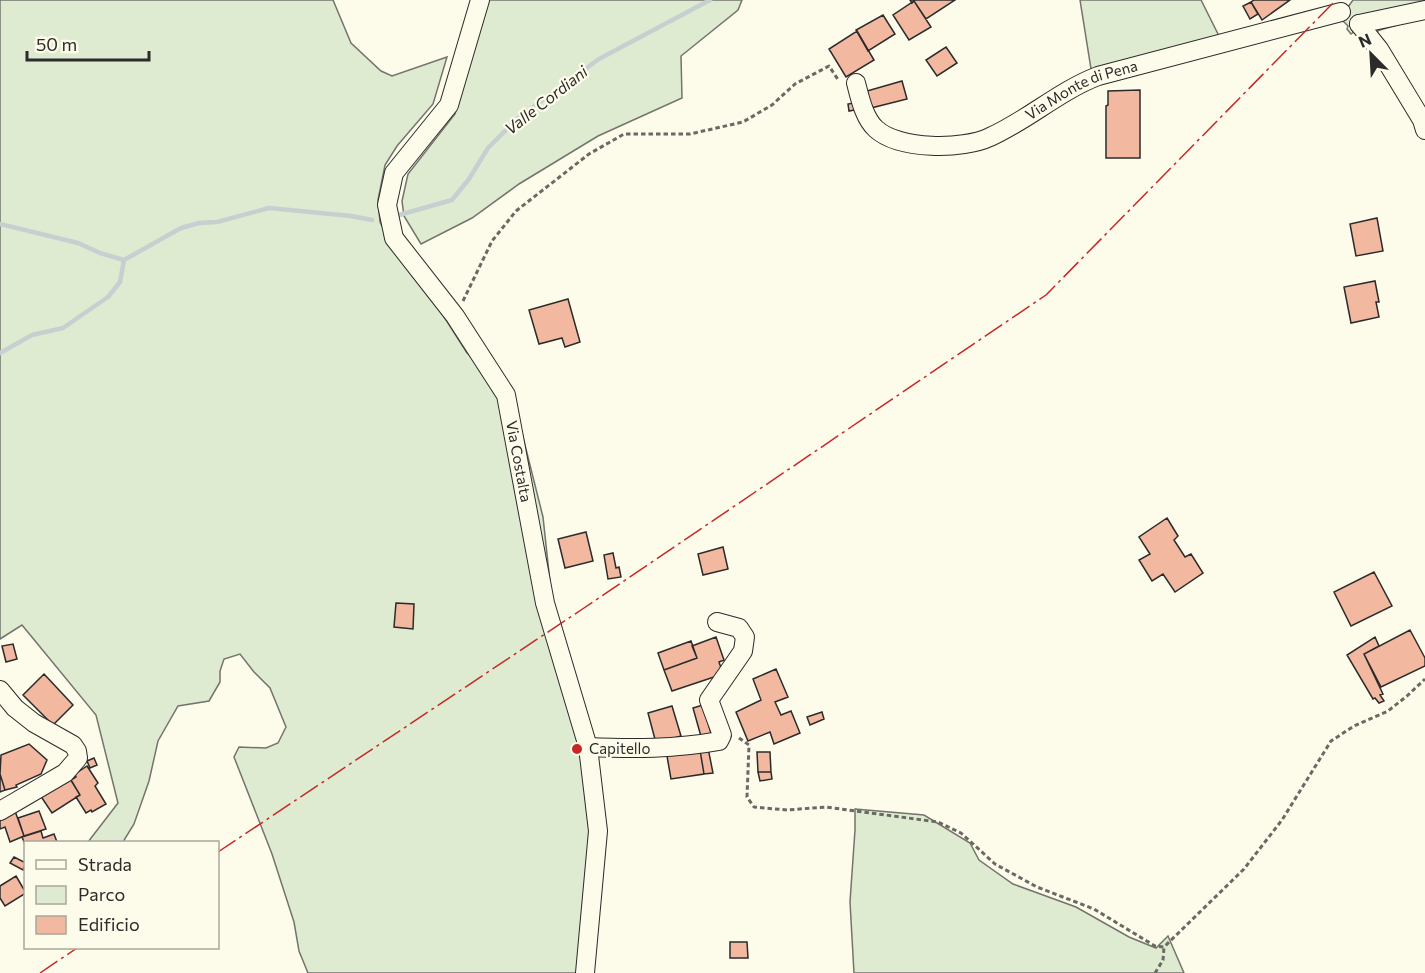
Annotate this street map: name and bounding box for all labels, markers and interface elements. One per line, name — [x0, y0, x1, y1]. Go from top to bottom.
scale bar — [27, 24, 148, 62]
north arrow — [1341, 24, 1401, 84]
text: N — [1355, 29, 1374, 51]
text: 50 m — [36, 33, 77, 55]
street label: Via Monte di Pena — [1022, 56, 1139, 123]
water label: Valle Cordiani — [501, 61, 592, 138]
street label: Via Costalta — [503, 419, 536, 503]
place label: Capitello — [589, 739, 650, 757]
marker: Capitello — [570, 742, 584, 756]
legend — [24, 841, 219, 949]
text: Strada — [78, 853, 132, 875]
text: Parco — [78, 883, 125, 905]
text: Edificio — [78, 913, 140, 935]

